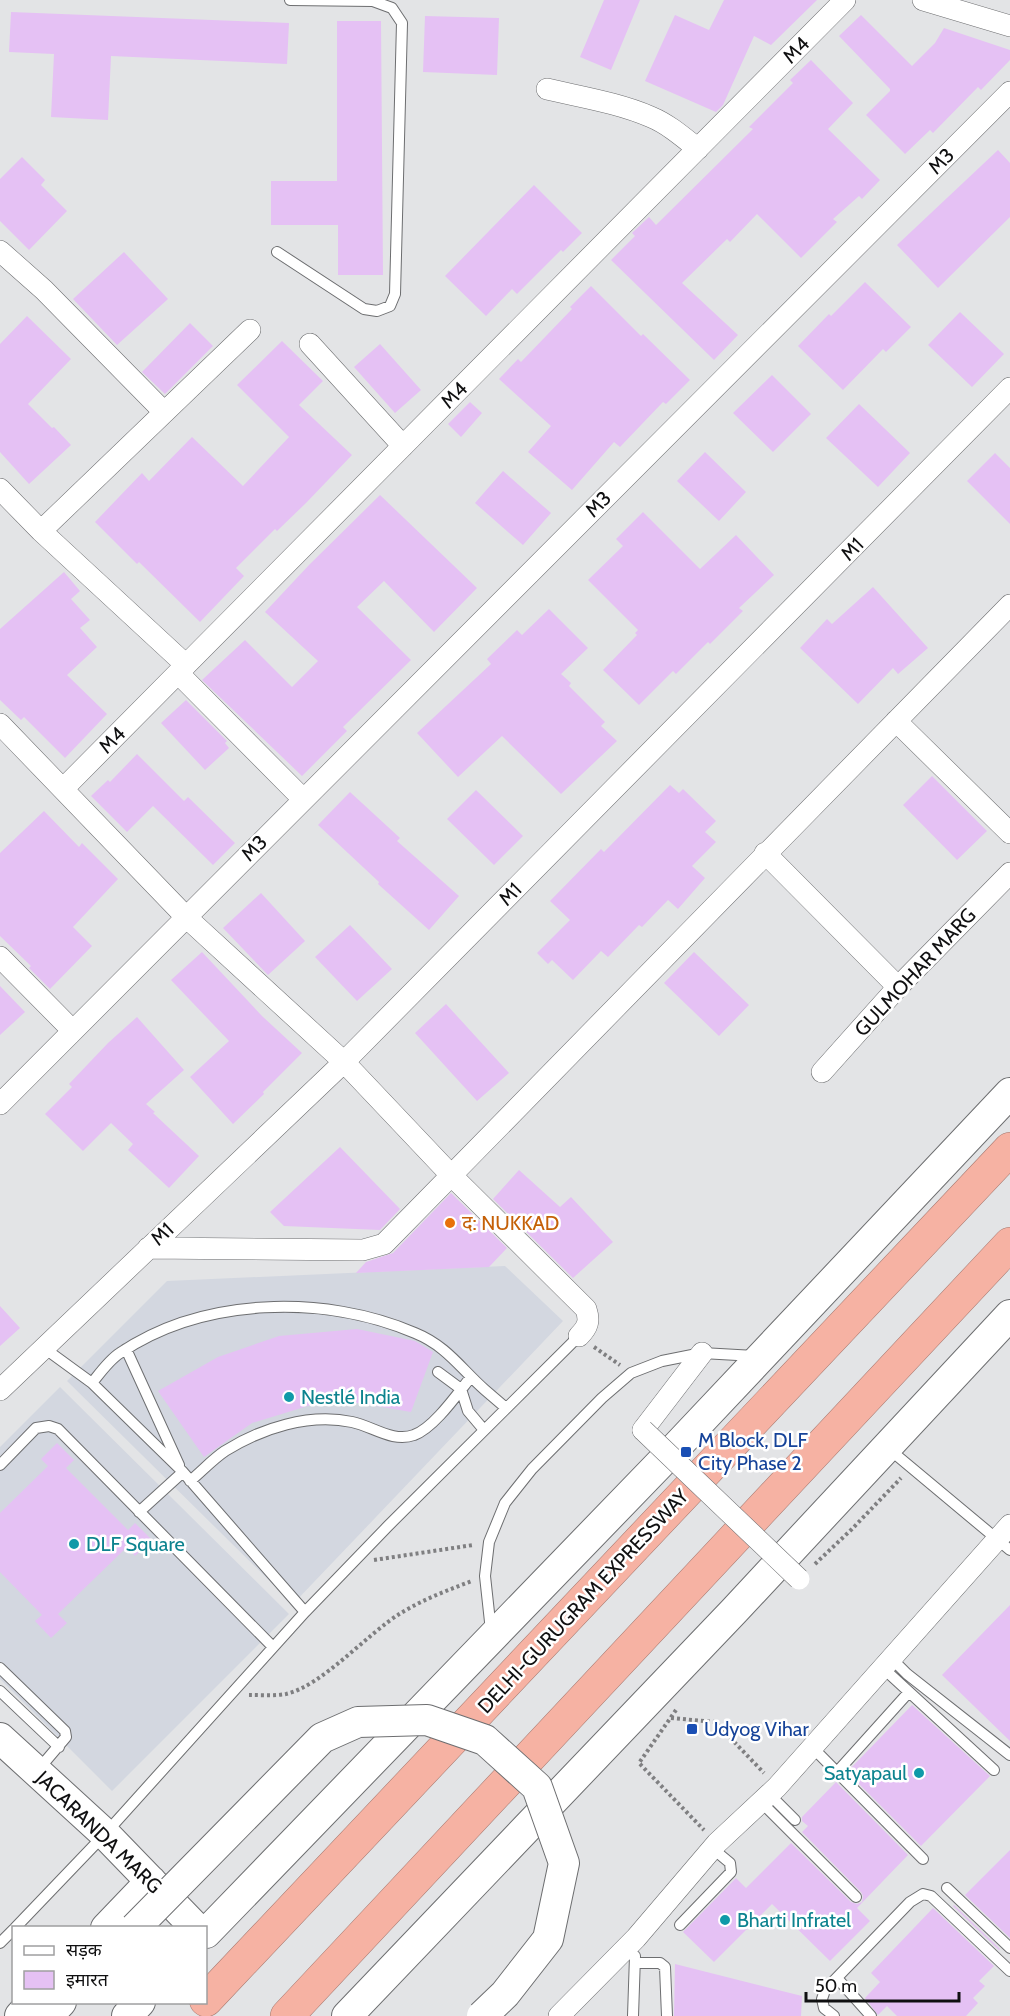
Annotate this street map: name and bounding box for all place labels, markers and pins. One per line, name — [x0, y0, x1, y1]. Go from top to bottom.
place label: द: NUKKAD — [462, 1211, 559, 1235]
marker: द: NUKKAD — [443, 1216, 457, 1230]
place label: Nestlé India — [301, 1385, 401, 1409]
marker: Nestlé India — [282, 1390, 296, 1404]
place label: M Block, DLF City Phase 2 — [698, 1428, 809, 1475]
marker: M Block, DLF City Phase 2 — [679, 1445, 693, 1459]
place label: DLF Square — [86, 1532, 185, 1556]
marker: DLF Square — [67, 1537, 81, 1551]
place label: Udyog Vihar — [704, 1717, 809, 1741]
marker: Udyog Vihar — [685, 1722, 699, 1736]
place label: Satyapaul — [824, 1761, 907, 1785]
marker: Satyapaul — [912, 1766, 926, 1780]
place label: Bharti Infratel — [737, 1908, 851, 1932]
marker: Bharti Infratel — [718, 1913, 732, 1927]

